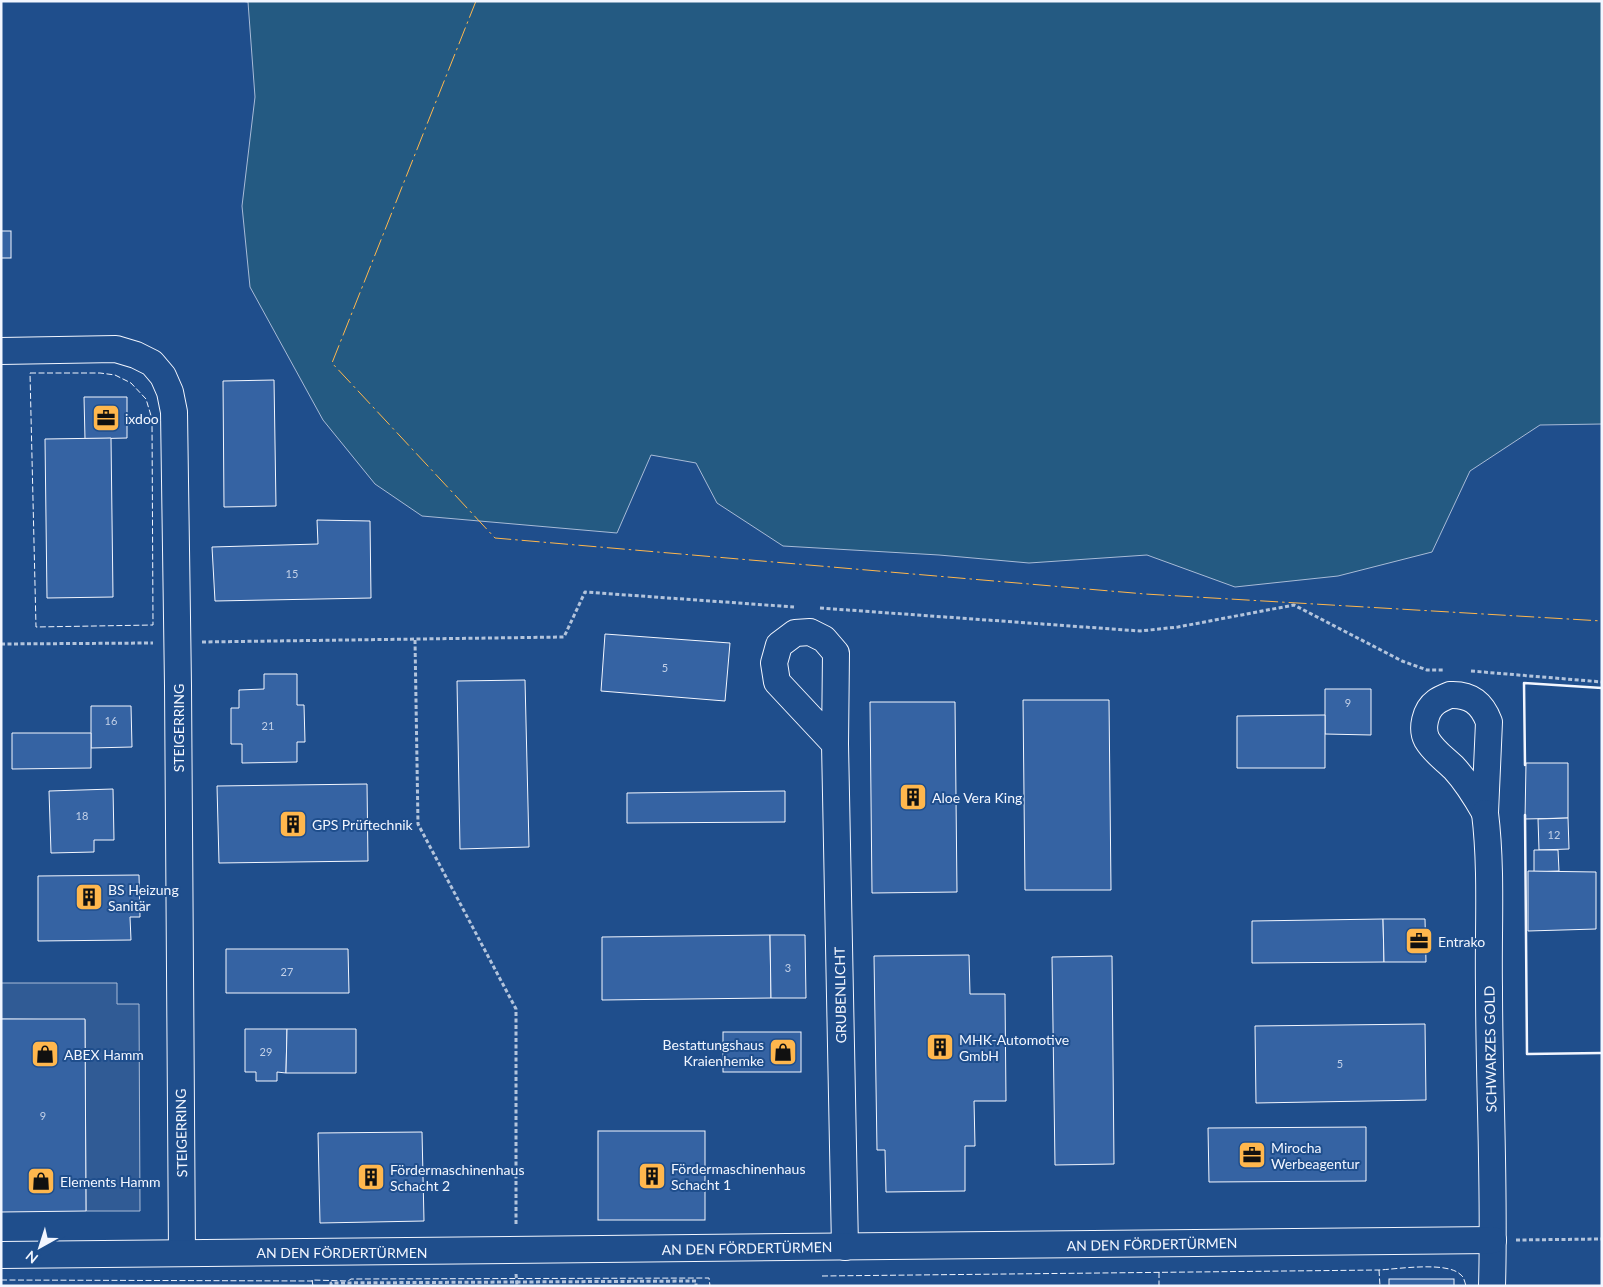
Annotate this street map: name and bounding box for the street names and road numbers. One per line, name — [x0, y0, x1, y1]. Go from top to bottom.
street label: STEIGERRING — [170, 684, 187, 772]
street label: GRUBENLICHT — [831, 946, 849, 1043]
street label: SCHWARZES GOLD — [1480, 985, 1500, 1113]
street label: STEIGERRING — [172, 1089, 190, 1177]
street label: AN DEN FÖRDERTÜRMEN — [1066, 1234, 1238, 1254]
street label: AN DEN FÖRDERTÜRMEN — [661, 1238, 833, 1258]
street label: AN DEN FÖRDERTÜRMEN — [257, 1244, 427, 1261]

